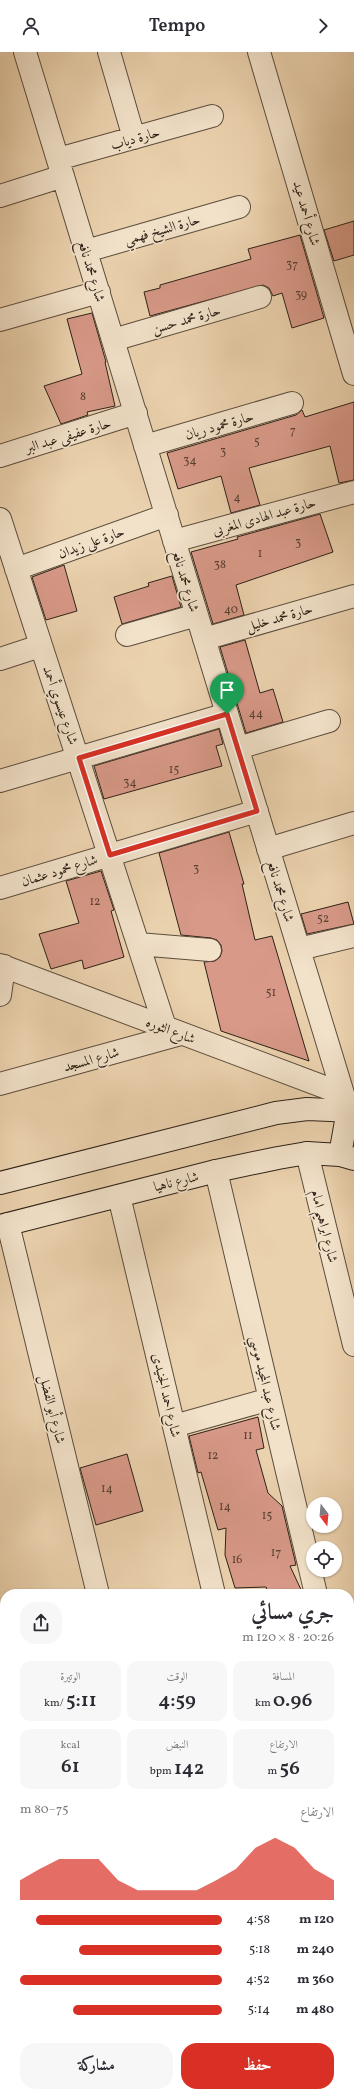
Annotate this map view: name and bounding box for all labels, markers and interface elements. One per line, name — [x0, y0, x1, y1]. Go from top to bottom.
text: Tempo — [149, 14, 205, 39]
icon: person — [20, 15, 42, 37]
icon: forward — [312, 15, 334, 37]
street label: حارة دياب — [109, 123, 162, 156]
street label: شارع أحمد عيد — [286, 178, 326, 248]
street label: حارة الشيخ فهمي — [122, 211, 203, 252]
street label: شارع محمد نافع — [69, 238, 109, 306]
house number: 37 — [286, 257, 298, 273]
house number: 39 — [295, 287, 307, 303]
street label: حارة محمد حسن — [150, 302, 223, 339]
house number: 8 — [80, 389, 86, 405]
street label: حارة محمود ريان — [183, 408, 256, 445]
street label: حارة عفيفى عبد البر — [21, 414, 114, 459]
house number: 7 — [290, 423, 296, 439]
house number: 5 — [254, 434, 260, 450]
house number: 3 — [220, 444, 226, 460]
house number: 34 — [183, 453, 197, 469]
house number: 4 — [233, 490, 241, 506]
street label: حارة عبد الهادى المغربى — [211, 494, 318, 541]
street label: حارة على زيدان — [56, 523, 128, 564]
house number: 3 — [295, 535, 301, 551]
house number: 1 — [258, 546, 262, 562]
street label: شارع محمد نافع — [163, 548, 203, 616]
house number: 38 — [214, 557, 226, 573]
street label: حارة محمد خليل — [244, 600, 315, 637]
house number: 40 — [224, 602, 238, 618]
street label: شارع عيسوي أحمد — [36, 663, 84, 748]
pin — [210, 673, 244, 714]
icon: arrive — [216, 679, 238, 701]
house number: 44 — [249, 706, 263, 722]
house number: 15 — [169, 762, 179, 778]
house number: 34 — [123, 775, 137, 791]
street label: شارع محمود عثمان — [19, 851, 100, 893]
street label: شارع محمد نافع — [258, 858, 298, 926]
house number: 3 — [193, 861, 199, 877]
house number: 12 — [89, 894, 101, 910]
house number: 52 — [317, 911, 329, 927]
house number: 51 — [266, 985, 276, 1001]
street label: شارع الثوره — [143, 1013, 198, 1050]
street label: شارع المسجد — [61, 1043, 122, 1078]
street label: شارع ناهيا — [152, 1168, 201, 1198]
street label: شارع ابراهيم امام — [302, 1188, 342, 1266]
street label: شارع عبد المجيد موسي — [241, 1334, 285, 1433]
street label: شارع احمد الجنيدى — [146, 1351, 184, 1440]
street label: شارع أبو الفضل — [33, 1372, 71, 1446]
house number: 11 — [243, 1428, 253, 1444]
house number: 12 — [207, 1448, 219, 1464]
house number: 14 — [101, 1481, 113, 1497]
north arrow — [306, 1497, 342, 1533]
map controls — [306, 1497, 342, 1577]
house number: 14 — [219, 1499, 231, 1515]
house number: 15 — [262, 1508, 272, 1524]
button: locate — [306, 1541, 342, 1577]
house number: 17 — [271, 1545, 281, 1561]
house number: 16 — [232, 1552, 242, 1568]
text: جري مسائي — [251, 1598, 334, 1629]
button: share — [20, 1602, 62, 1644]
text: 20:26 · 8 × 120 m — [242, 1629, 334, 1647]
text: الوتيرة — [60, 1670, 80, 1685]
text: الوقت — [166, 1670, 188, 1685]
text: المسافة — [272, 1670, 295, 1685]
text: 5:11 — [66, 1687, 97, 1715]
text: 4:59 — [158, 1687, 196, 1715]
text: 0.96 — [273, 1687, 312, 1715]
text: /km — [44, 1696, 66, 1711]
text: km — [255, 1696, 273, 1711]
text: kcal — [61, 1738, 80, 1753]
text: النبض — [166, 1738, 188, 1753]
text: الارتفاع — [269, 1738, 298, 1753]
text: 61 — [61, 1753, 80, 1781]
text: 142 — [174, 1755, 204, 1783]
text: 56 — [280, 1755, 300, 1783]
text: bpm — [150, 1764, 174, 1779]
text: m — [268, 1764, 280, 1779]
text: 75–80 m — [20, 1801, 68, 1819]
text: الارتفاع — [300, 1804, 334, 1822]
text: 4:58 — [246, 1911, 270, 1929]
text: 120 m — [299, 1911, 334, 1929]
text: 5:18 — [249, 1941, 270, 1959]
text: 240 m — [297, 1941, 334, 1959]
text: 4:52 — [246, 1971, 270, 1989]
text: 360 m — [297, 1971, 334, 1989]
text: 5:14 — [248, 2001, 270, 2019]
text: 480 m — [296, 2001, 334, 2019]
button: مشاركة — [20, 2043, 173, 2089]
button: حفظ — [181, 2043, 334, 2089]

